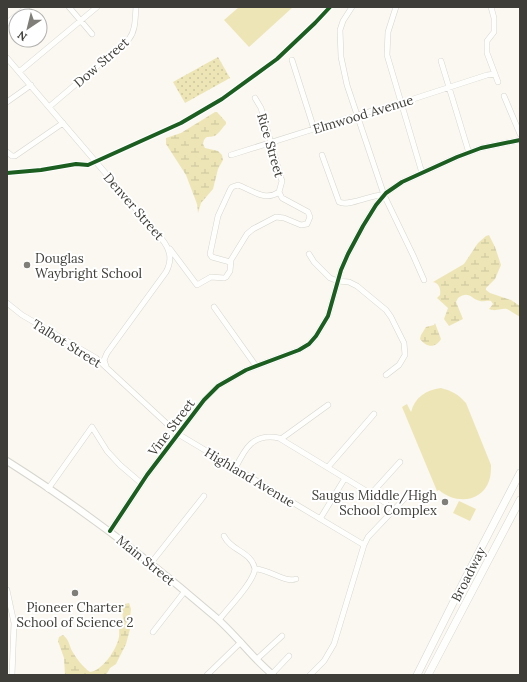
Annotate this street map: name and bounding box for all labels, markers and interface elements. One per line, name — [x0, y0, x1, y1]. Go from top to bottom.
north arrow — [8, 8, 48, 48]
text: N — [14, 28, 30, 44]
street label: Dow Street — [70, 34, 133, 91]
street label: Elmwood Avenue — [311, 91, 415, 138]
street label: Rice Street — [253, 111, 288, 179]
street label: Denver Street — [100, 169, 168, 244]
place label: Douglas Waybright School — [35, 250, 143, 282]
marker: Douglas Waybright School — [22, 260, 32, 270]
street label: Talbot Street — [29, 315, 105, 371]
street label: Vine Street — [144, 395, 198, 460]
street label: Highland Avenue — [201, 444, 298, 511]
place label: Saugus Middle/High School Complex — [312, 487, 437, 519]
marker: Saugus Middle/High School Complex — [440, 497, 450, 507]
street label: Main Street — [113, 532, 178, 589]
street label: Broadway — [447, 544, 490, 604]
marker: Pioneer Charter School of Science 2 — [70, 588, 80, 598]
place label: Pioneer Charter School of Science 2 — [17, 599, 133, 631]

